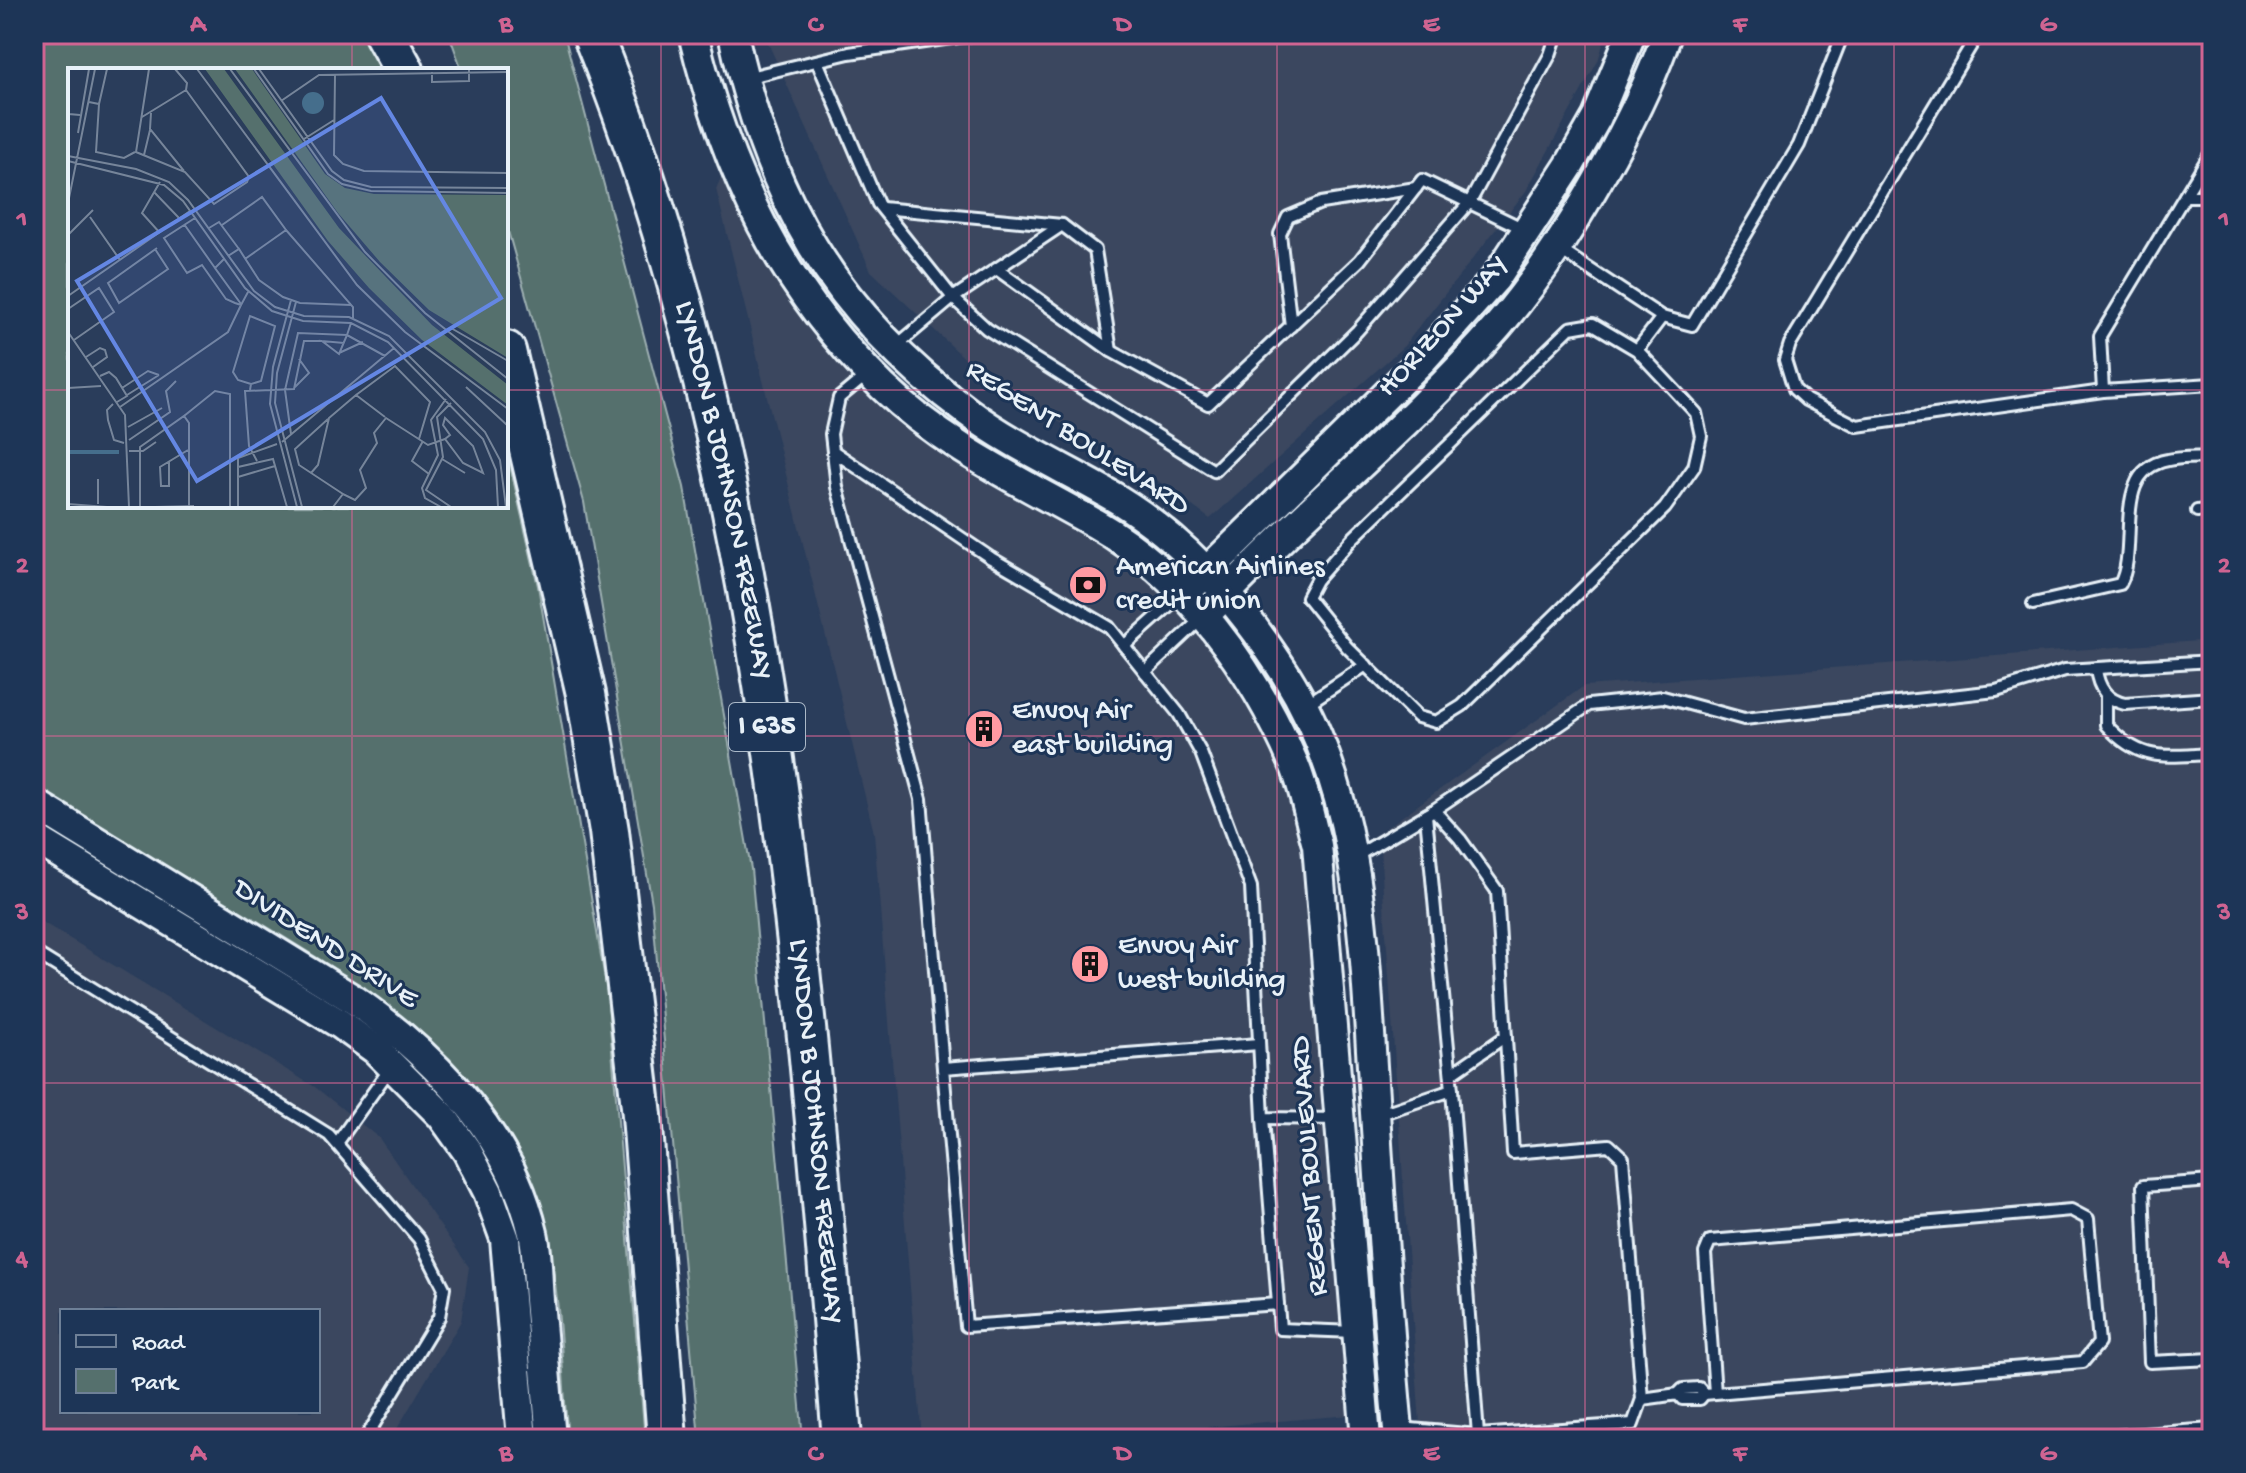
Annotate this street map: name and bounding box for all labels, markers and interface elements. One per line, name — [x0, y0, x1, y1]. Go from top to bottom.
text: A — [189, 11, 207, 42]
text: B — [498, 11, 514, 42]
text: C — [808, 11, 825, 42]
text: D — [1113, 11, 1133, 42]
text: E — [1423, 11, 1441, 42]
text: F — [1732, 11, 1748, 42]
text: G — [2040, 11, 2058, 42]
inset map — [68, 68, 508, 508]
text: 1 — [16, 206, 27, 237]
text: 1 — [2218, 206, 2229, 237]
street label: HORIZON WAY — [1371, 249, 1517, 405]
street label: LYNDON B JOHNSON FREEWAY — [665, 297, 779, 682]
street label: REGENT BOULEVARD — [958, 353, 1196, 525]
place label: American Airlines credit union — [1116, 551, 1325, 620]
text: 2 — [16, 552, 29, 583]
text: 2 — [2218, 552, 2231, 583]
bank icon: American Airlines credit union — [1067, 564, 1109, 606]
place label: Envoy Air east building — [1012, 695, 1173, 764]
road number: I 635 — [729, 703, 805, 751]
building icon: Envoy Air east building — [963, 708, 1005, 750]
street label: DIVIDEND DRIVE — [224, 871, 425, 1018]
text: 3 — [14, 899, 29, 930]
text: 3 — [2216, 899, 2231, 930]
place label: Envoy Air west building — [1118, 930, 1286, 999]
street label: LYNDON B JOHNSON FREEWAY — [779, 937, 850, 1325]
building icon: Envoy Air west building — [1069, 943, 1111, 985]
street label: REGENT BOULEVARD — [1284, 1035, 1338, 1297]
text: 4 — [15, 1245, 29, 1276]
text: 4 — [2217, 1245, 2231, 1276]
legend — [60, 1309, 320, 1413]
text: Road — [132, 1330, 186, 1359]
text: Park — [131, 1370, 180, 1399]
text: A — [189, 1440, 207, 1471]
text: B — [498, 1440, 514, 1471]
text: C — [808, 1440, 825, 1471]
text: D — [1113, 1440, 1133, 1471]
text: E — [1423, 1440, 1441, 1471]
text: F — [1732, 1440, 1748, 1471]
text: G — [2040, 1440, 2058, 1471]

